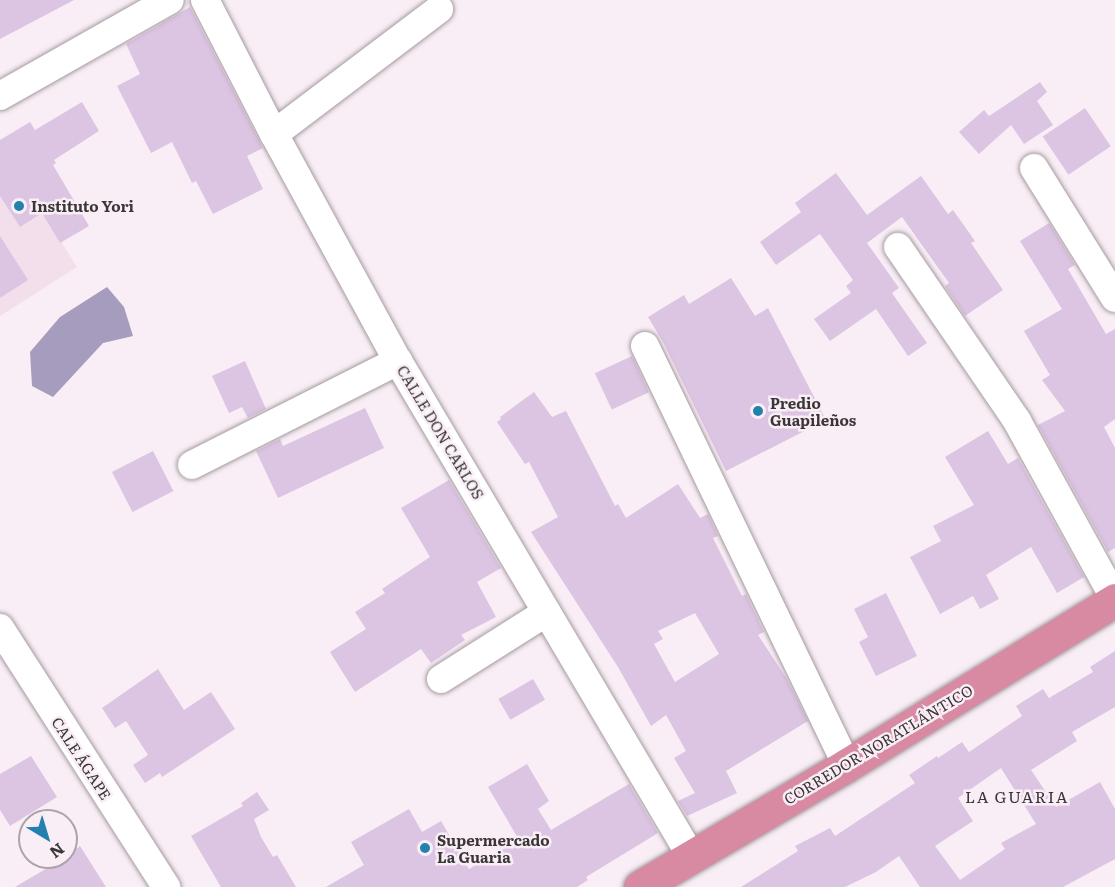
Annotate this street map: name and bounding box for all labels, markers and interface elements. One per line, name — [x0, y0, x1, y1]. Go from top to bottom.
place label: Instituto Yori — [31, 197, 134, 215]
marker: Instituto Yori — [12, 199, 26, 213]
street label: CALLE DON CARLOS — [394, 362, 488, 502]
place label: Predio Guapileños — [770, 393, 856, 428]
marker: Predio Guapileños — [751, 404, 765, 418]
street label: CORREDOR NORATLÁNTICO — [780, 680, 976, 808]
street label: CALE ÁGAPE — [49, 713, 115, 803]
district label: LA GUARIA — [965, 786, 1069, 806]
north arrow — [18, 809, 78, 869]
place label: Supermercado La Guaria — [437, 830, 550, 865]
text: N — [45, 838, 71, 865]
marker: Supermercado La Guaria — [418, 841, 432, 855]

